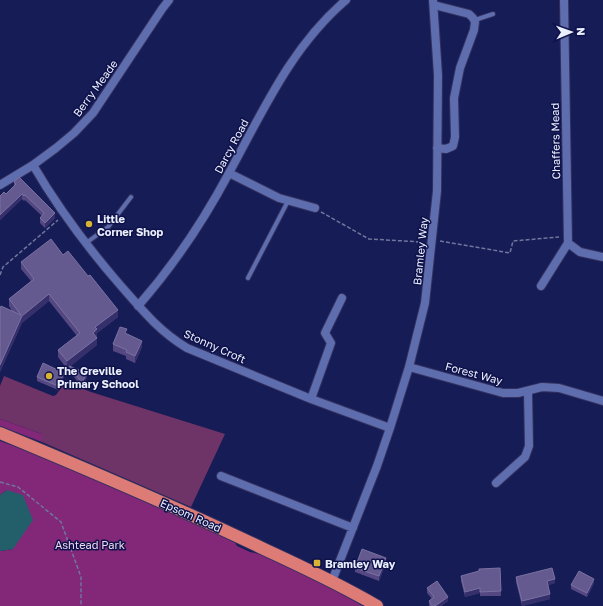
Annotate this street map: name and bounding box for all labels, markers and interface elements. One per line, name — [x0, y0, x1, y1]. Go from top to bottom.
north arrow — [551, 12, 591, 52]
text: N — [575, 27, 588, 36]
street label: Berry Meade — [70, 57, 120, 119]
street label: Chaffers Mead — [548, 103, 562, 179]
street label: Darcy Road — [211, 117, 251, 175]
place label: Little Corner Shop — [97, 212, 164, 238]
street label: Bramley Way — [410, 216, 430, 286]
marker: Little Corner Shop — [84, 219, 94, 229]
street label: Stonny Croft — [182, 326, 248, 366]
street label: Forest Way — [444, 359, 504, 387]
place label: The Greville Primary School — [57, 364, 139, 390]
marker: The Greville Primary School — [44, 371, 54, 381]
street label: Epsom Road — [159, 496, 223, 534]
park label: Ashtead Park — [55, 538, 125, 551]
place label: Bramley Way — [325, 557, 396, 570]
marker: Bramley Way — [312, 558, 322, 568]

